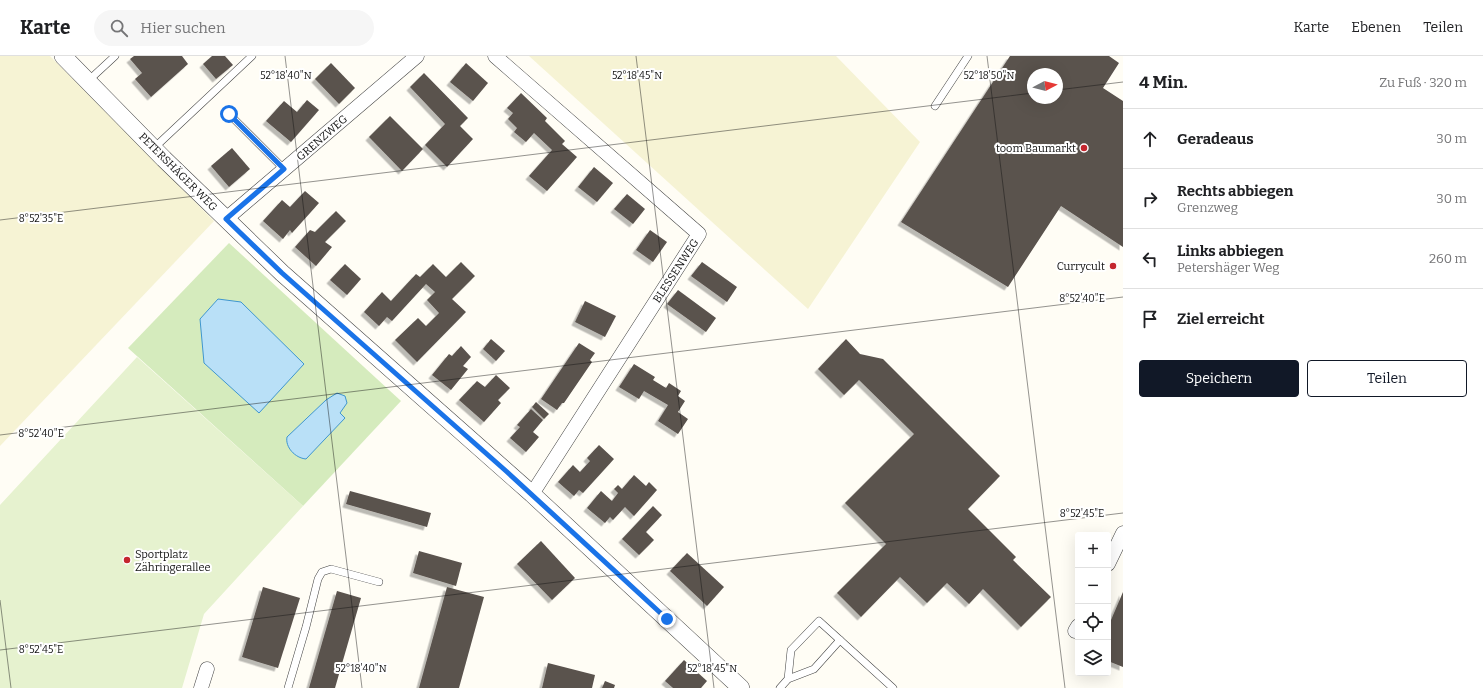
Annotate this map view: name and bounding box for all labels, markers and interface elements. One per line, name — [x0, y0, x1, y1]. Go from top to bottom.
search box — [94, 10, 374, 46]
text: Karte — [20, 16, 70, 39]
icon: search — [108, 17, 130, 39]
text: Hier suchen — [140, 19, 226, 37]
text: Karte — [1294, 19, 1329, 36]
text: Ebenen — [1351, 19, 1401, 36]
text: Teilen — [1423, 19, 1463, 36]
north arrow — [1027, 68, 1063, 104]
text: 52°18'40"N — [260, 70, 312, 82]
text: 52°18'45"N — [612, 70, 662, 82]
text: 52°18'50"N — [964, 70, 1014, 82]
text: 4 Min. — [1139, 72, 1188, 93]
text: Zu Fuß · 320 m — [1379, 75, 1467, 90]
route start — [220, 105, 238, 123]
street label: GRENZWEG — [294, 112, 350, 164]
icon: ahead — [1139, 128, 1161, 150]
street label: PETERSHÄGER WEG — [136, 130, 220, 214]
text: Geradeaus — [1177, 130, 1254, 148]
text: 30 m — [1436, 131, 1467, 146]
place label: toom Baumarkt — [996, 142, 1076, 155]
marker: toom Baumarkt — [1079, 143, 1089, 153]
text: Rechts abbiegen — [1177, 182, 1293, 200]
icon: right — [1139, 188, 1161, 210]
text: 30 m — [1436, 191, 1467, 206]
text: Grenzweg — [1177, 200, 1238, 215]
text: 8°52'35"E — [19, 213, 63, 225]
street label: BLESSENWEG — [650, 237, 702, 305]
text: Links abbiegen — [1177, 242, 1284, 260]
icon: left — [1139, 248, 1161, 270]
text: 260 m — [1429, 251, 1467, 266]
place label: Currycult — [1057, 260, 1105, 273]
text: Petershäger Weg — [1177, 260, 1280, 275]
marker: Currycult — [1108, 261, 1118, 271]
text: 8°52'40"E — [1059, 293, 1105, 305]
icon: arrive — [1139, 308, 1161, 330]
text: Ziel erreicht — [1177, 310, 1265, 328]
button: Speichern — [1139, 360, 1299, 397]
button: Teilen — [1307, 360, 1467, 397]
text: 8°52'40"E — [18, 428, 64, 440]
text: 8°52'45"E — [1060, 508, 1104, 520]
map controls — [1075, 532, 1111, 676]
button: + — [1075, 532, 1111, 568]
place label: Sportplatz Zähringerallee — [135, 548, 211, 574]
marker: Sportplatz Zähringerallee — [122, 555, 132, 565]
button: − — [1075, 568, 1111, 604]
button: locate — [1075, 604, 1111, 640]
route end — [658, 610, 676, 628]
button: layers — [1075, 640, 1111, 676]
text: 8°52'45"E — [19, 644, 63, 656]
text: 52°18'40"N — [335, 663, 387, 675]
text: 52°18'45"N — [687, 663, 737, 675]

